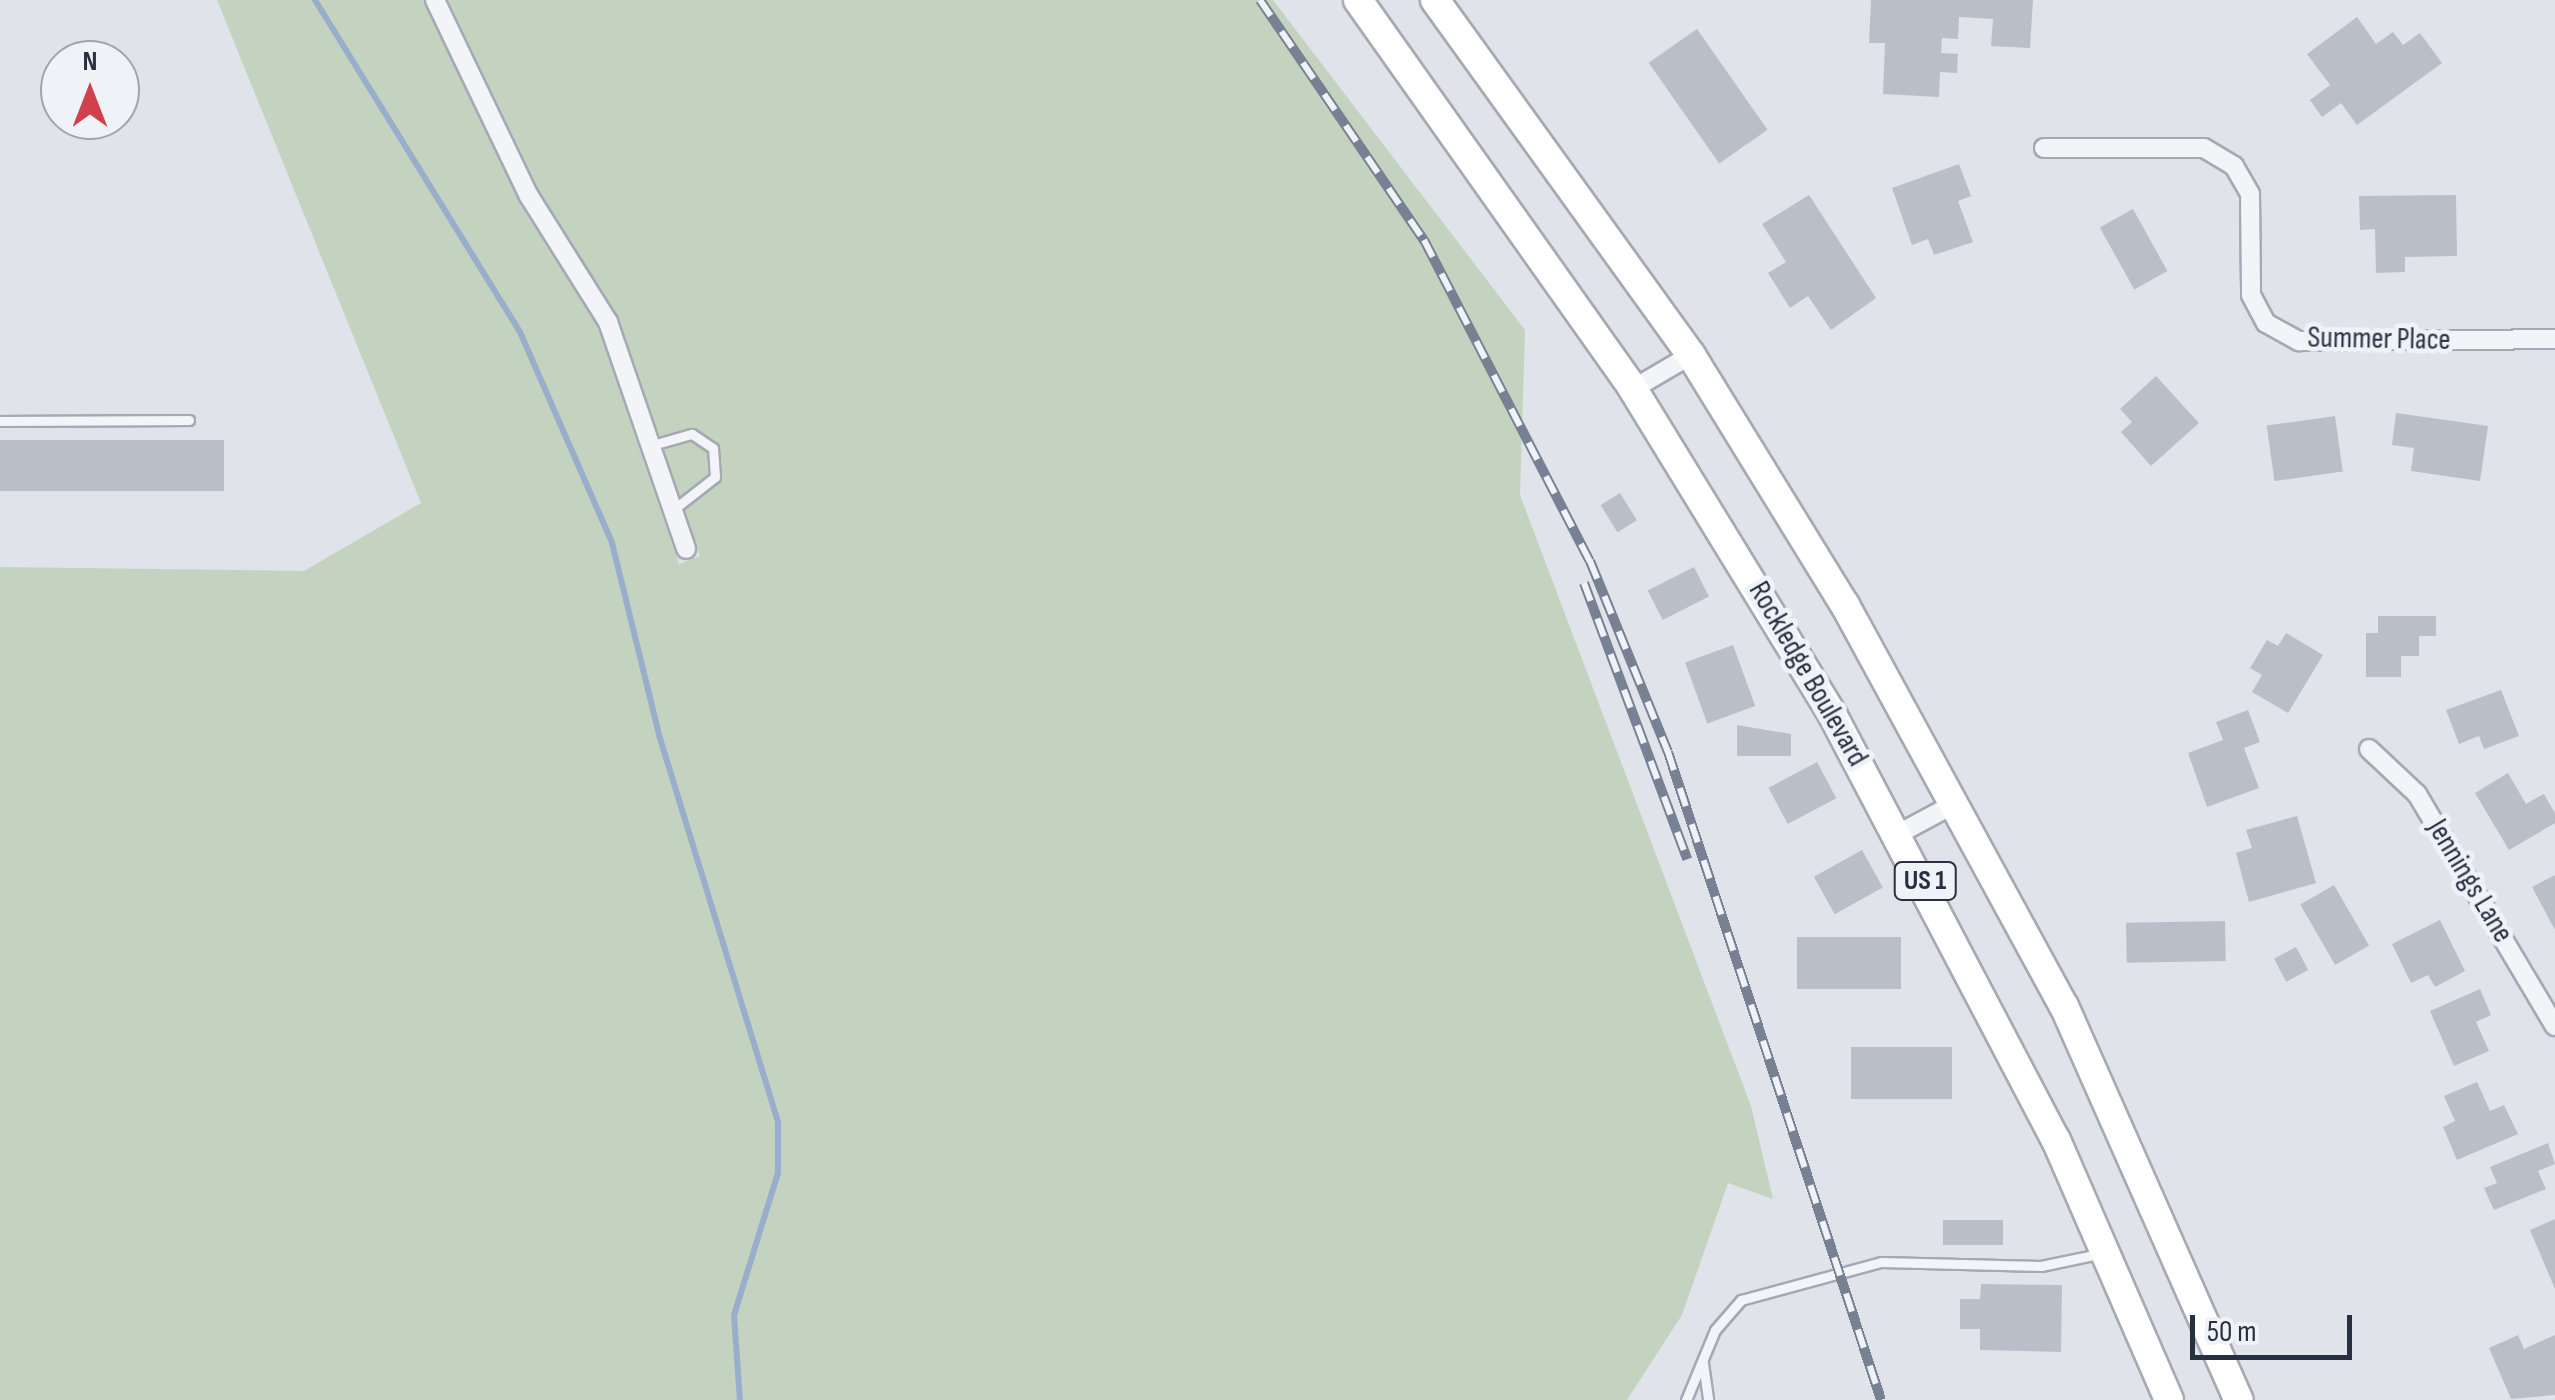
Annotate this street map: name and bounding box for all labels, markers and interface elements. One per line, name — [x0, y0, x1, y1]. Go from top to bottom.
north arrow — [40, 40, 140, 140]
text: N — [83, 45, 97, 78]
street label: Summer Place — [2307, 320, 2451, 358]
street label: Rockledge Boulevard — [1741, 575, 1875, 773]
street label: Jennings Lane — [2419, 813, 2521, 949]
road number: US 1 — [1892, 858, 1958, 904]
scale bar — [2195, 1295, 2358, 1357]
text: 50 m — [2207, 1314, 2256, 1350]

